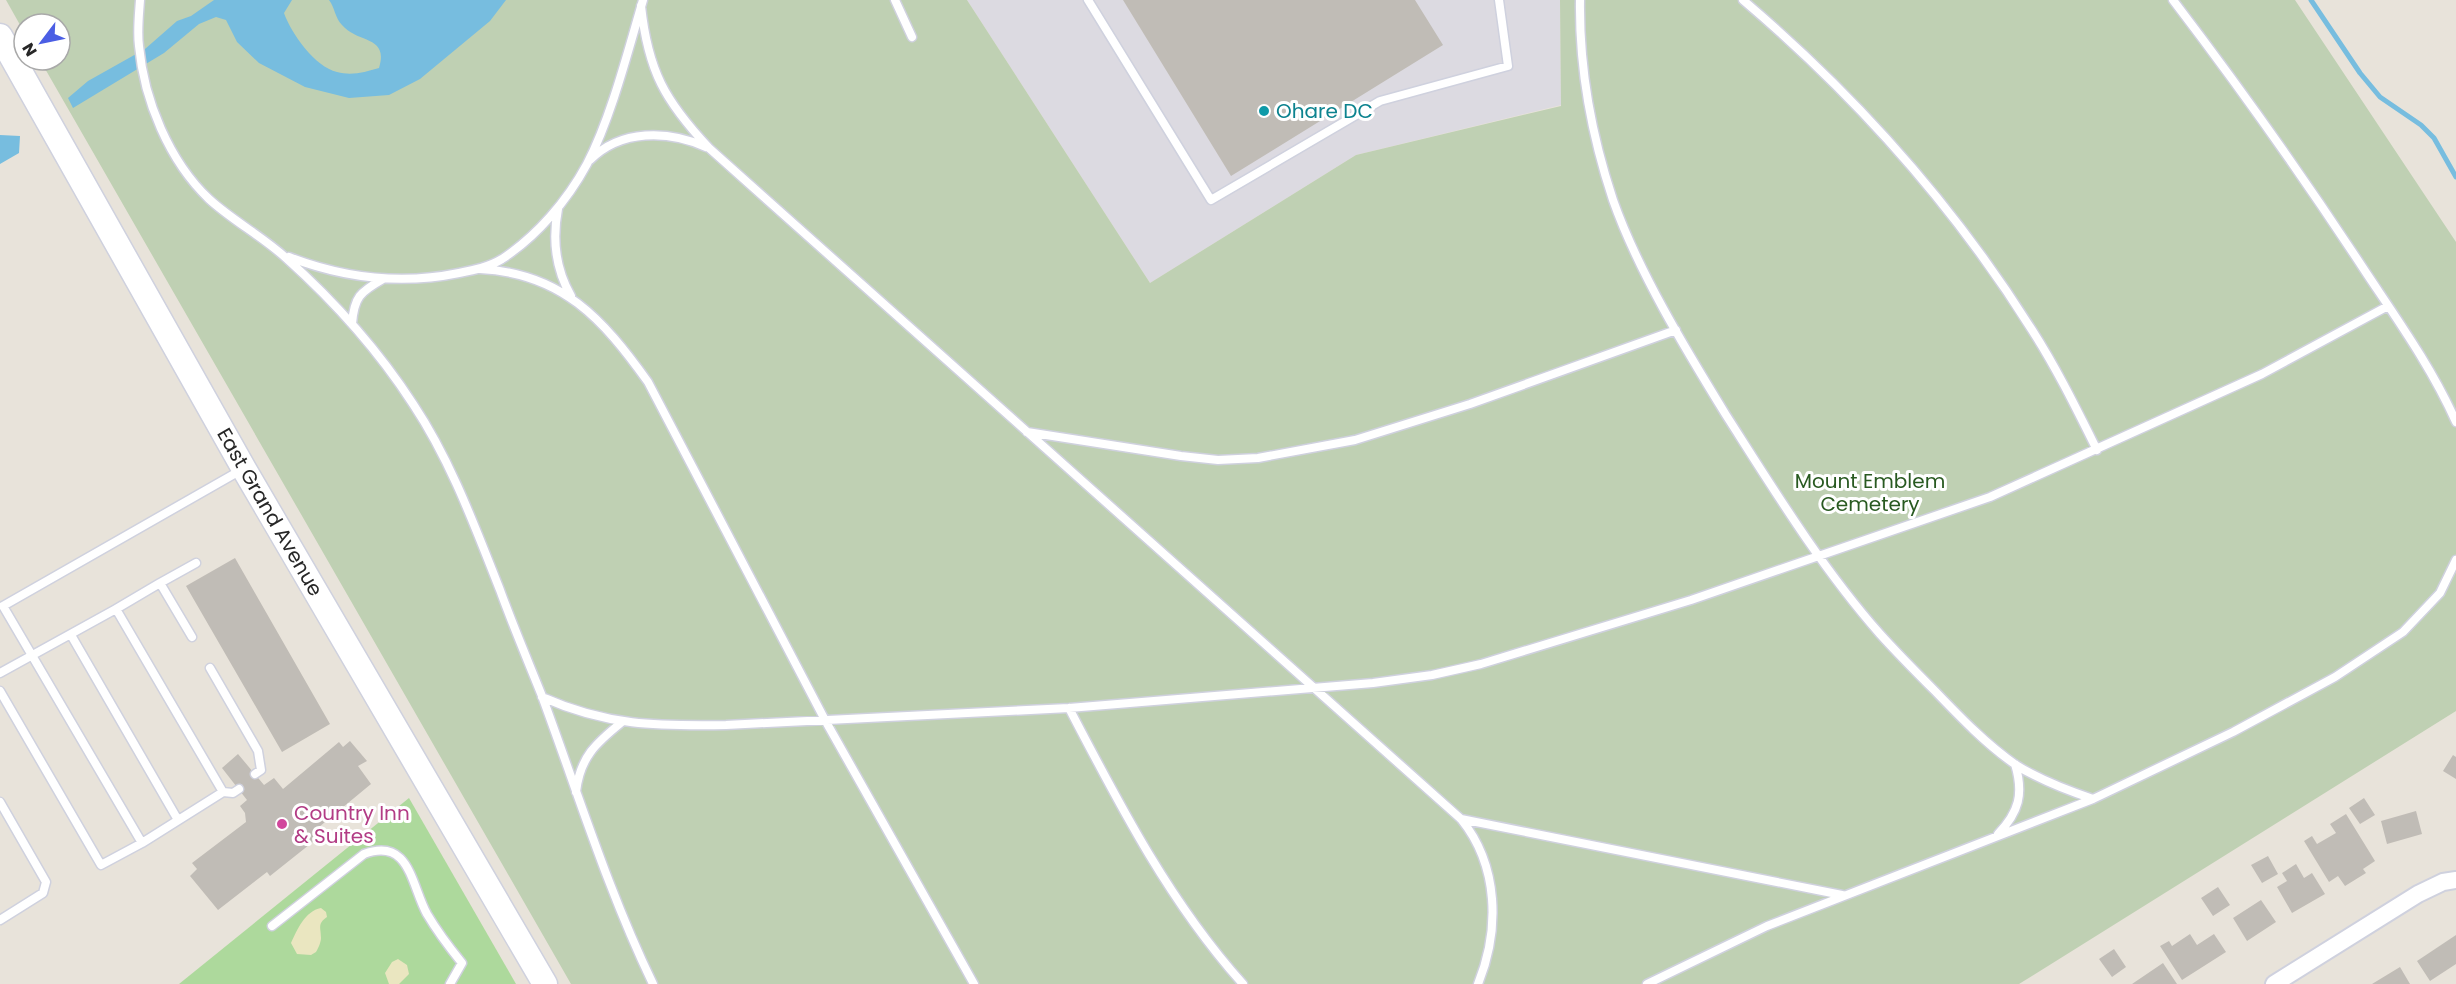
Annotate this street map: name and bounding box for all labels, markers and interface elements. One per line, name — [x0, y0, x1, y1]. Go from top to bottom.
north arrow — [12, 12, 72, 72]
text: N — [17, 38, 43, 61]
place label: Ohare DC — [1276, 97, 1373, 125]
marker: Ohare DC — [1257, 104, 1271, 118]
street label: East Grand Avenue — [210, 423, 330, 601]
park label: Mount Emblem Cemetery — [1795, 467, 1945, 518]
place label: Country Inn & Suites — [294, 799, 410, 850]
marker: Country Inn & Suites — [275, 817, 289, 831]

